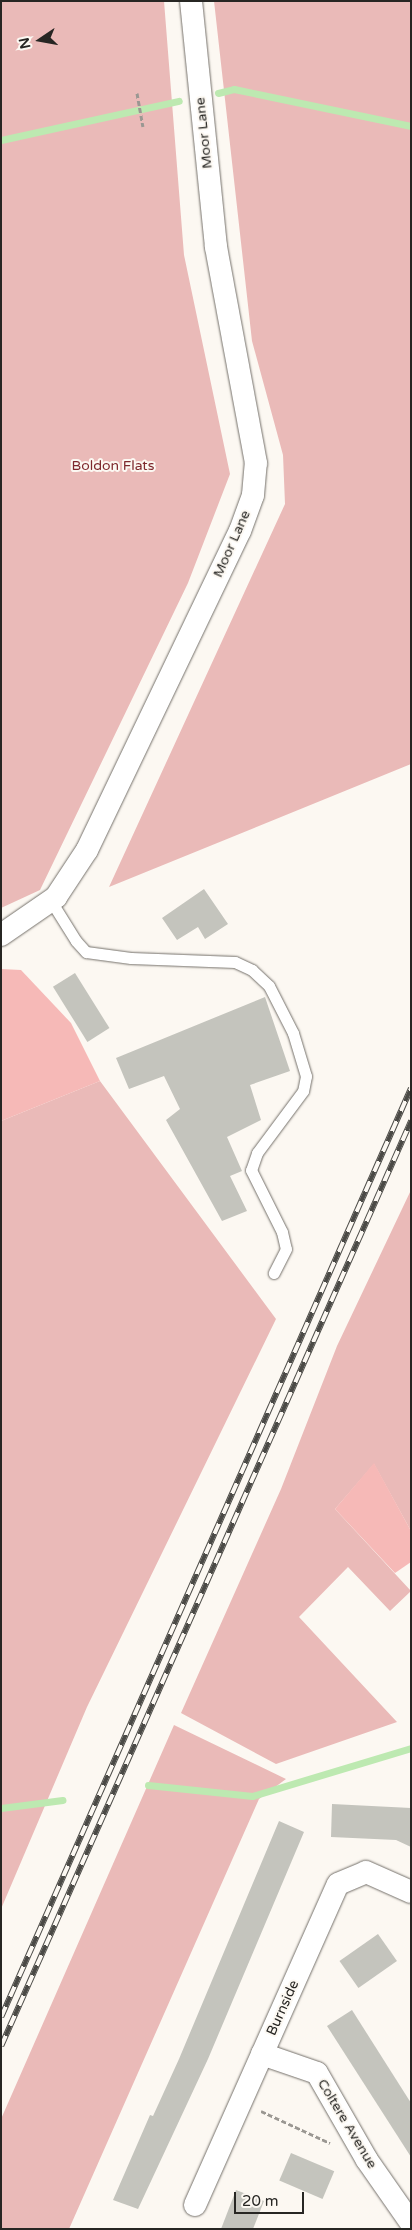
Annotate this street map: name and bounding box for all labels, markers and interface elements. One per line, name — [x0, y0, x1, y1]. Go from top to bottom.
north arrow — [15, 15, 65, 65]
text: N — [15, 36, 34, 50]
street label: Moor Lane — [192, 96, 216, 170]
park label: Boldon Flats — [72, 458, 154, 474]
street label: Moor Lane — [210, 508, 254, 580]
street label: Burnside — [263, 1978, 303, 2038]
street label: Coltere Avenue — [314, 2076, 380, 2172]
scale bar — [237, 2182, 307, 2214]
text: 20 m — [242, 2192, 279, 2210]

